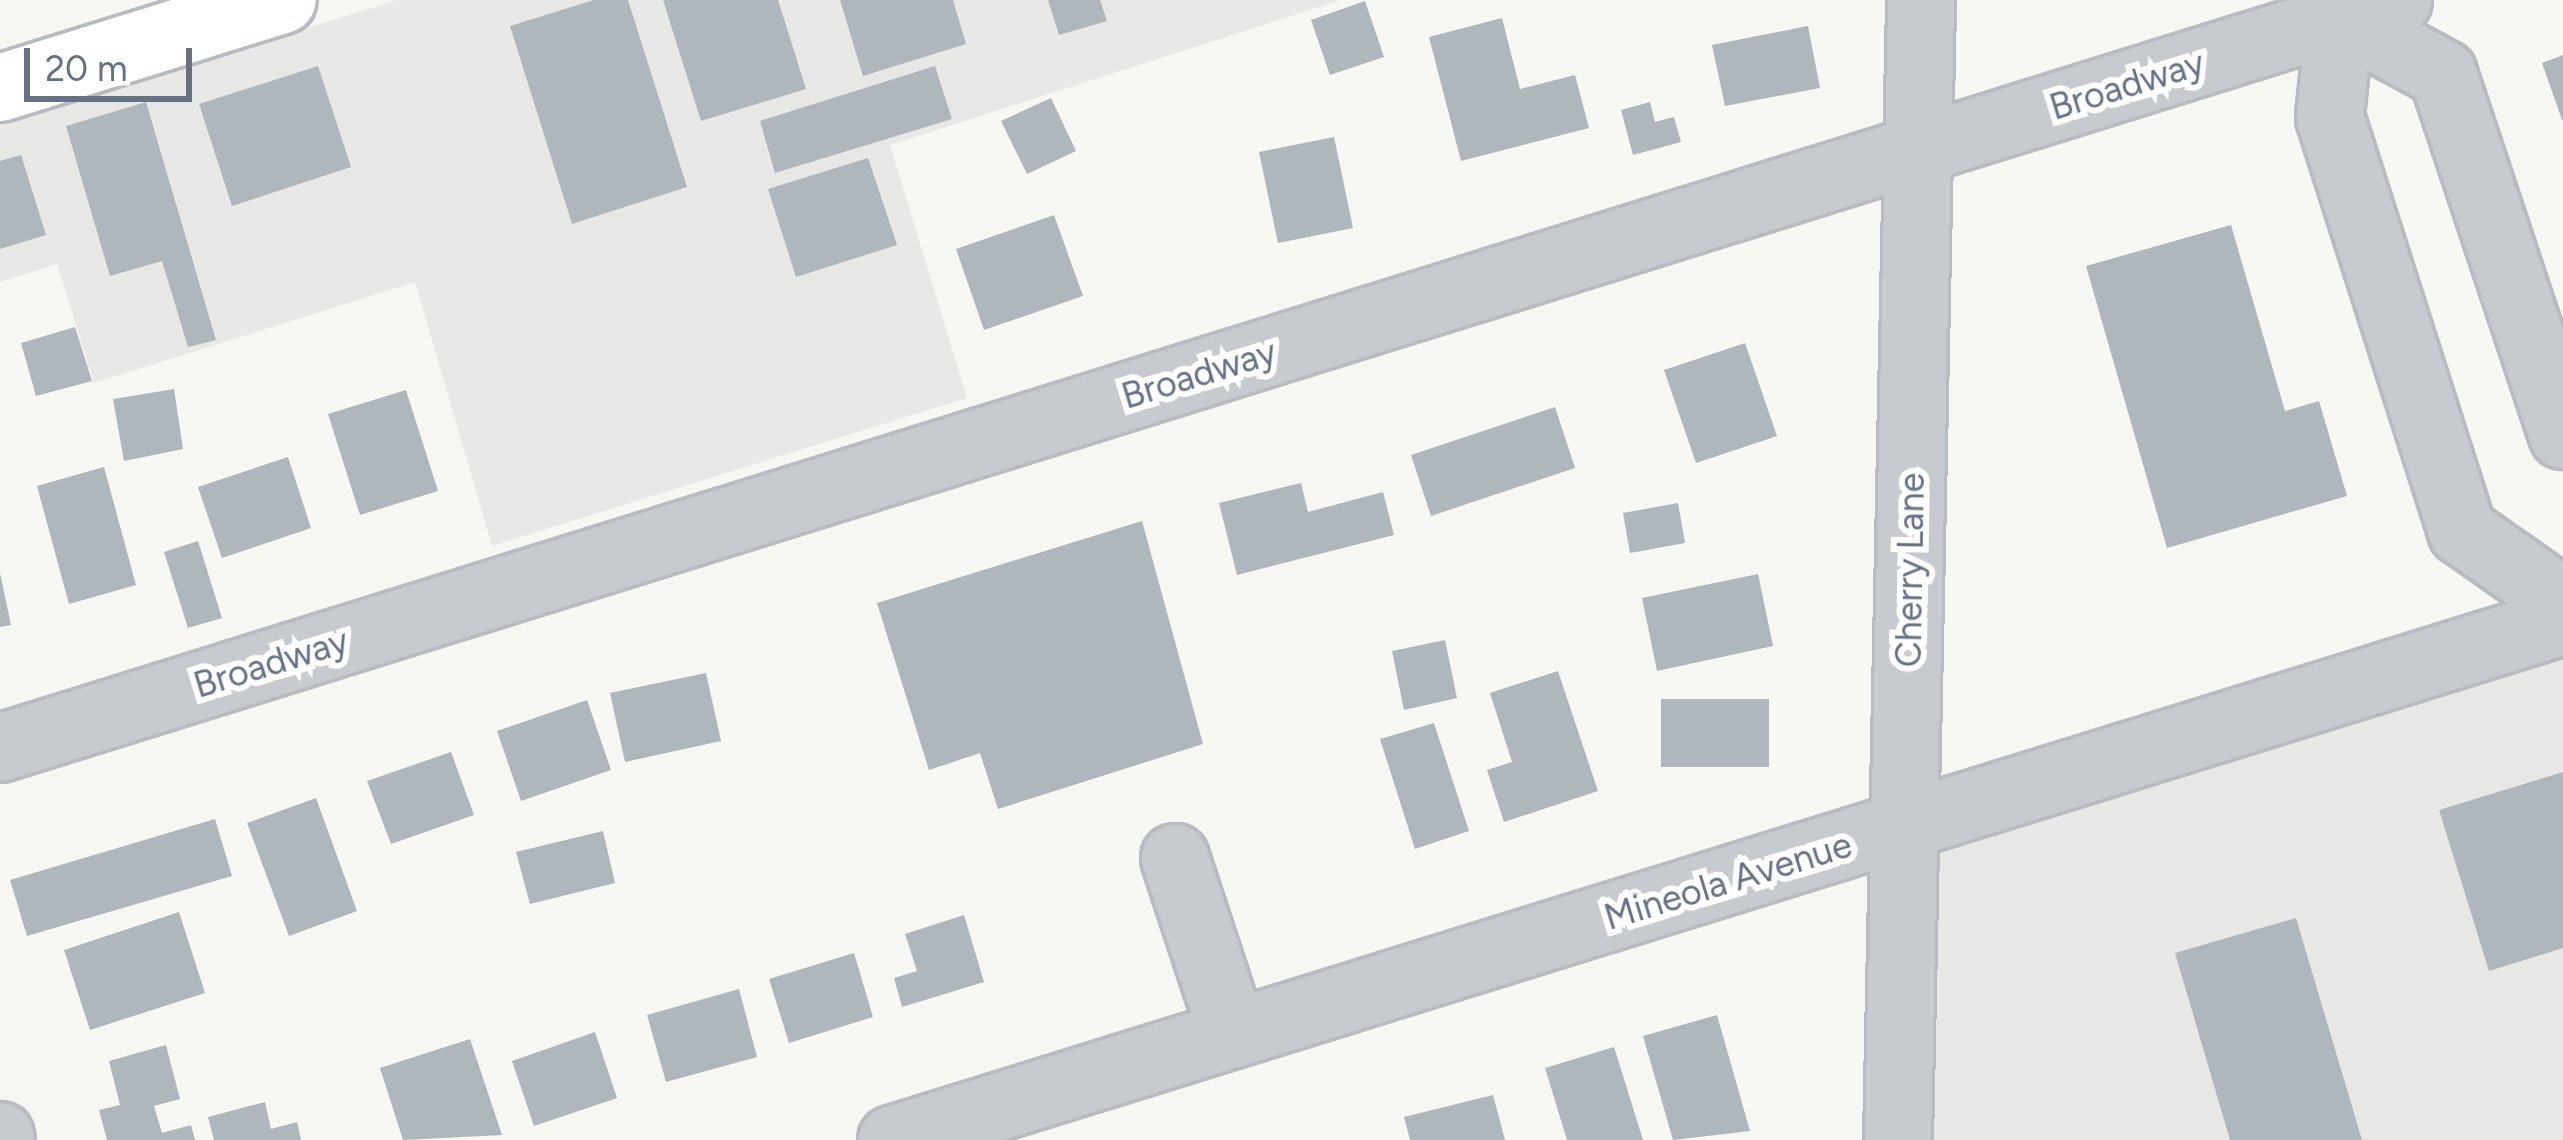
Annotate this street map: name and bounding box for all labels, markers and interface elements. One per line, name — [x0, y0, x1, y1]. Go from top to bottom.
scale bar — [30, 24, 198, 98]
street label: Broadway — [2045, 41, 2209, 129]
text: 20 m — [45, 47, 128, 90]
street label: Broadway — [1117, 330, 1281, 418]
street label: Cherry Lane — [1887, 472, 1933, 668]
street label: Broadway — [189, 619, 353, 707]
street label: Mineola Avenue — [1599, 823, 1857, 939]

